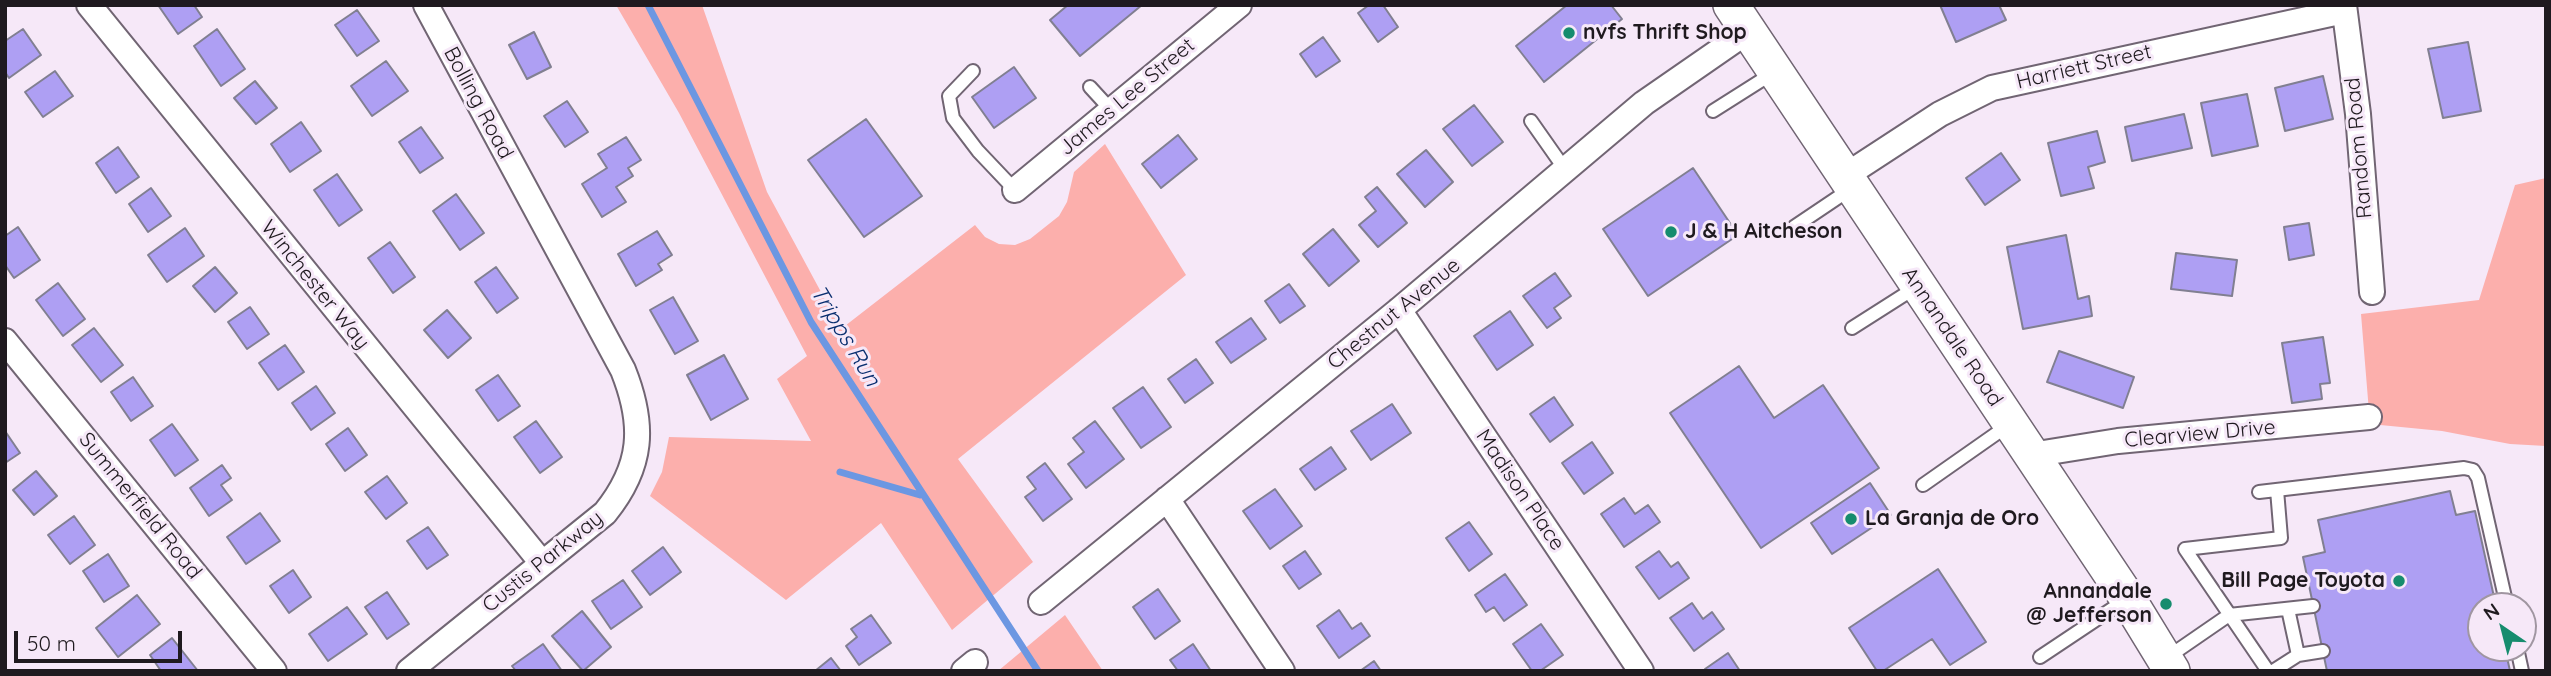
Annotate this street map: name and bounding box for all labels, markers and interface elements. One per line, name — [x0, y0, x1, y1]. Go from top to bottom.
place label: nvfs Thrift Shop — [1583, 20, 1747, 46]
marker: nvfs Thrift Shop — [1561, 25, 1577, 41]
street label: James Lee Street — [1054, 33, 1200, 161]
street label: Harriett Street — [2014, 39, 2154, 95]
street label: Bolling Road — [438, 43, 518, 163]
street label: Random Road — [2340, 76, 2378, 220]
street label: Winchester Way — [255, 215, 375, 355]
place label: J & H Aitcheson — [1685, 219, 1842, 245]
marker: J & H Aitcheson — [1663, 224, 1679, 240]
street label: Chestnut Avenue — [1323, 253, 1465, 375]
street label: Annandale Road — [1896, 263, 2008, 411]
water label: Tripps Run — [804, 281, 886, 391]
street label: Clearview Drive — [2123, 415, 2277, 453]
street label: Madison Place — [1470, 425, 1570, 555]
street label: Summerfield Road — [73, 428, 207, 584]
street label: Custis Parkway — [478, 506, 608, 618]
place label: La Granja de Oro — [1865, 506, 2039, 532]
marker: La Granja de Oro — [1843, 511, 1859, 527]
place label: Bill Page Toyota — [2221, 568, 2385, 594]
marker: Bill Page Toyota — [2391, 573, 2407, 589]
place label: Annandale @ Jefferson — [2026, 579, 2152, 629]
north arrow — [2467, 592, 2537, 662]
marker: Annandale @ Jefferson — [2158, 596, 2174, 612]
text: N — [2478, 598, 2504, 625]
scale bar — [18, 616, 186, 660]
text: 50 m — [27, 630, 76, 656]

